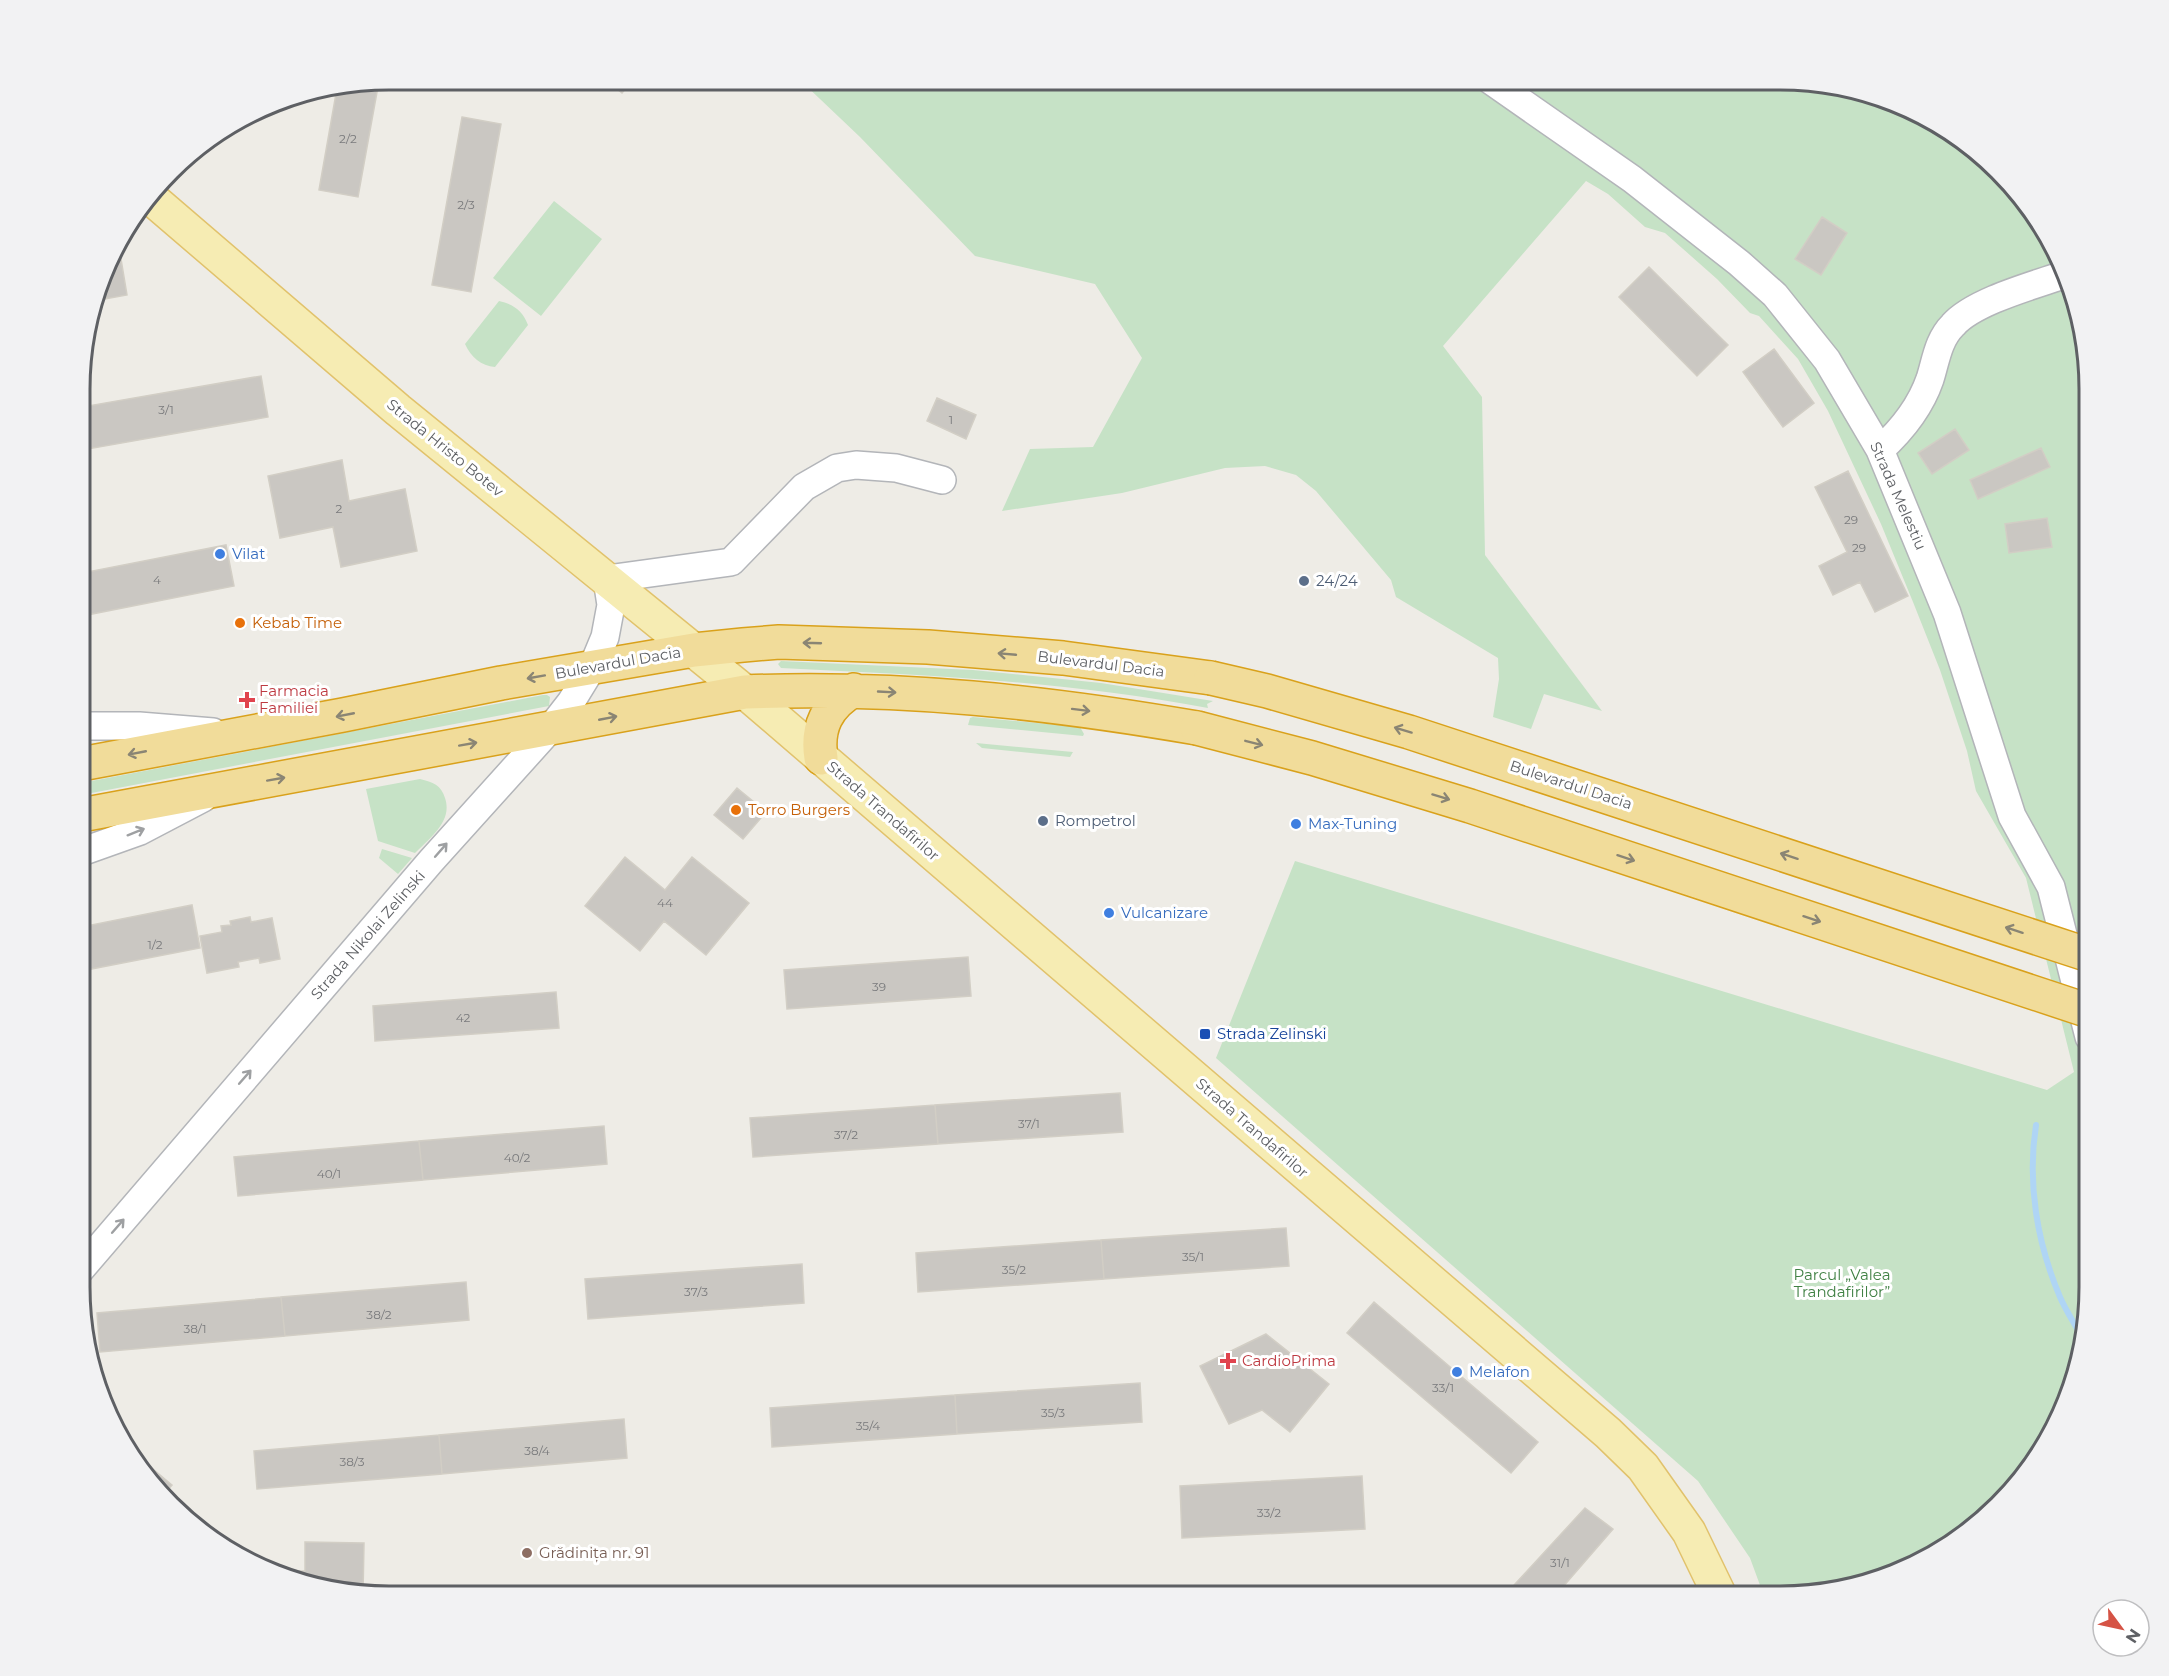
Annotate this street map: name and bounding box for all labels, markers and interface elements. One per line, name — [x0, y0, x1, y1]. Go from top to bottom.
house number: 2/2 — [339, 131, 357, 146]
house number: 2/3 — [457, 197, 475, 212]
street label: Strada Hristo Botev — [383, 395, 508, 501]
house number: 3/1 — [158, 402, 174, 417]
house number: 1 — [949, 412, 953, 427]
street label: Strada Melestiu — [1866, 439, 1931, 553]
house number: 2 — [336, 501, 343, 516]
house number: 29 — [1844, 512, 1858, 527]
house number: 29 — [1852, 540, 1866, 555]
place label: Vilat — [232, 544, 265, 563]
marker: Vilat — [213, 547, 227, 561]
place label: 24/24 — [1316, 571, 1358, 590]
house number: 4 — [153, 572, 161, 587]
marker: 24/24 — [1297, 574, 1311, 588]
place label: Kebab Time — [252, 613, 342, 632]
marker: Kebab Time — [233, 616, 247, 630]
one-way arrow — [802, 638, 822, 649]
street label: Bulevardul Dacia — [553, 642, 682, 683]
street label: Bulevardul Dacia — [1037, 646, 1166, 681]
one-way arrow — [997, 648, 1017, 659]
one-way arrow — [526, 672, 546, 683]
place label: Farmacia Familiei — [259, 681, 329, 717]
one-way arrow — [877, 686, 897, 697]
marker: Farmacia Familiei — [240, 693, 254, 707]
one-way arrow — [1071, 705, 1091, 716]
one-way arrow — [335, 709, 354, 721]
one-way arrow — [598, 712, 617, 723]
one-way arrow — [1394, 724, 1413, 735]
one-way arrow — [1244, 737, 1263, 749]
one-way arrow — [457, 738, 477, 749]
one-way arrow — [127, 748, 147, 759]
street label: Bulevardul Dacia — [1508, 756, 1635, 813]
street label: Strada Trandafirilor — [823, 757, 943, 865]
one-way arrow — [266, 773, 285, 784]
one-way arrow — [1431, 792, 1450, 803]
place label: Torro Burgers — [748, 800, 850, 819]
marker: Torro Burgers — [729, 803, 743, 817]
place label: Rompetrol — [1055, 811, 1136, 830]
marker: Rompetrol — [1036, 814, 1050, 828]
place label: Max-Tuning — [1308, 814, 1397, 833]
marker: Max-Tuning — [1289, 817, 1303, 831]
one-way arrow — [126, 826, 145, 837]
one-way arrow — [434, 843, 448, 858]
one-way arrow — [1780, 849, 1798, 860]
one-way arrow — [1616, 853, 1635, 864]
street label: Strada Nikolai Zelinski — [306, 866, 429, 1003]
house number: 44 — [657, 895, 673, 910]
place label: Vulcanizare — [1121, 903, 1208, 922]
marker: Vulcanizare — [1102, 906, 1116, 920]
one-way arrow — [1802, 914, 1821, 925]
one-way arrow — [2005, 924, 2024, 935]
house number: 1/2 — [147, 937, 163, 952]
house number: 39 — [872, 979, 886, 994]
house number: 42 — [456, 1010, 471, 1025]
place label: Strada Zelinski — [1217, 1024, 1327, 1043]
marker: Strada Zelinski — [1198, 1027, 1212, 1041]
one-way arrow — [238, 1070, 252, 1085]
street label: Strada Trandafirilor — [1192, 1074, 1312, 1182]
house number: 37/1 — [1018, 1116, 1040, 1131]
house number: 37/2 — [834, 1127, 858, 1142]
house number: 40/2 — [504, 1150, 530, 1165]
house number: 40/1 — [317, 1166, 341, 1181]
one-way arrow — [112, 1218, 125, 1234]
house number: 35/1 — [1182, 1249, 1204, 1264]
house number: 35/2 — [1002, 1262, 1026, 1277]
park label: Parcul „Valea Trandafirilor” — [1793, 1265, 1891, 1301]
house number: 37/3 — [684, 1284, 708, 1299]
house number: 38/2 — [366, 1307, 392, 1322]
house number: 38/1 — [183, 1321, 207, 1336]
place label: CardioPrima — [1242, 1351, 1336, 1370]
marker: CardioPrima — [1219, 1352, 1237, 1370]
place label: Melafon — [1469, 1362, 1530, 1381]
marker: Melafon — [1450, 1365, 1464, 1379]
house number: 33/1 — [1432, 1380, 1454, 1395]
house number: 35/3 — [1041, 1405, 1065, 1420]
house number: 35/4 — [856, 1418, 880, 1433]
house number: 38/4 — [524, 1443, 550, 1458]
house number: 38/3 — [339, 1454, 365, 1469]
house number: 33/2 — [1257, 1505, 1281, 1520]
place label: Grădinița nr. 91 — [539, 1543, 649, 1563]
marker: Grădinița nr. 91 — [520, 1546, 534, 1560]
house number: 31/1 — [1550, 1555, 1570, 1570]
north arrow — [2091, 1598, 2151, 1658]
text: N — [2122, 1625, 2145, 1646]

